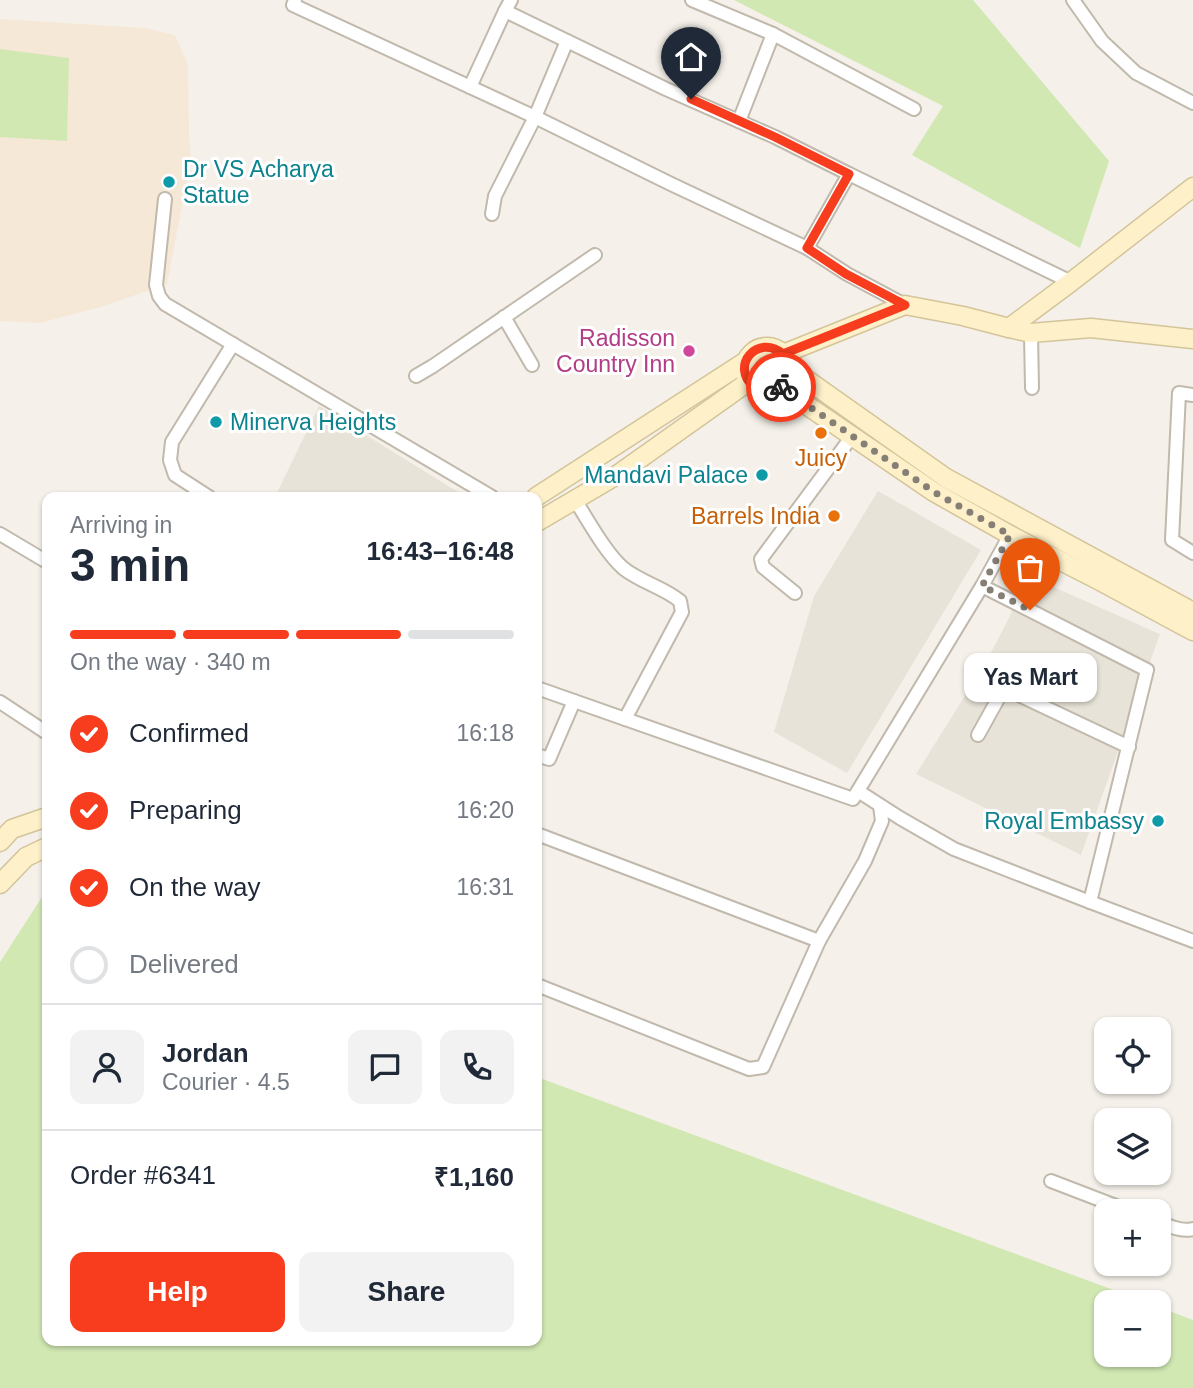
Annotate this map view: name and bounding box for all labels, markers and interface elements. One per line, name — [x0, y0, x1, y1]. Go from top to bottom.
pin — [661, 27, 721, 99]
icon: home — [672, 38, 710, 76]
place label: Dr VS Acharya Statue — [183, 156, 334, 208]
marker: Dr VS Acharya Statue — [161, 174, 177, 190]
place label: Radisson Country Inn — [556, 325, 675, 377]
marker: Radisson Country Inn — [681, 343, 697, 359]
courier — [746, 352, 816, 422]
icon: bike — [762, 368, 800, 406]
place label: Minerva Heights — [230, 409, 396, 435]
marker: Minerva Heights — [208, 414, 224, 430]
marker: Juicy — [813, 425, 829, 441]
place label: Juicy — [795, 445, 848, 471]
place label: Mandavi Palace — [584, 462, 748, 488]
marker: Mandavi Palace — [754, 467, 770, 483]
place label: Barrels India — [691, 503, 820, 529]
marker: Barrels India — [826, 508, 842, 524]
text: Arriving in — [70, 512, 172, 538]
text: 16:43–16:48 — [367, 536, 514, 566]
pin — [1000, 538, 1060, 610]
text: 3 min — [70, 539, 190, 591]
icon: bag — [1011, 549, 1049, 587]
text: On the way · 340 m — [70, 649, 271, 675]
callout: Yas Mart — [964, 652, 1096, 701]
text: Yas Mart — [983, 664, 1078, 690]
icon: check — [70, 715, 108, 753]
text: Confirmed — [129, 718, 249, 748]
text: 16:18 — [456, 720, 514, 746]
icon: check — [70, 792, 108, 830]
text: Preparing — [129, 795, 242, 825]
text: 16:20 — [456, 797, 514, 823]
place label: Royal Embassy — [984, 808, 1144, 834]
marker: Royal Embassy — [1150, 813, 1166, 829]
icon: check — [70, 869, 108, 907]
text: On the way — [129, 872, 261, 902]
text: 16:31 — [456, 874, 514, 900]
text: Delivered — [129, 949, 239, 979]
map controls — [1094, 1017, 1171, 1367]
button: locate — [1094, 1017, 1171, 1094]
button: person — [70, 1030, 144, 1104]
button: chat — [348, 1030, 422, 1104]
button: phone — [440, 1030, 514, 1104]
text: Jordan — [162, 1038, 249, 1068]
text: Courier · 4.5 — [162, 1069, 290, 1095]
button: layers — [1094, 1108, 1171, 1185]
text: Order #6341 — [70, 1160, 216, 1190]
text: ₹1,160 — [434, 1162, 514, 1192]
button: + — [1094, 1199, 1171, 1276]
button: Help — [70, 1252, 285, 1332]
button: Share — [299, 1252, 514, 1332]
button: − — [1094, 1290, 1171, 1367]

